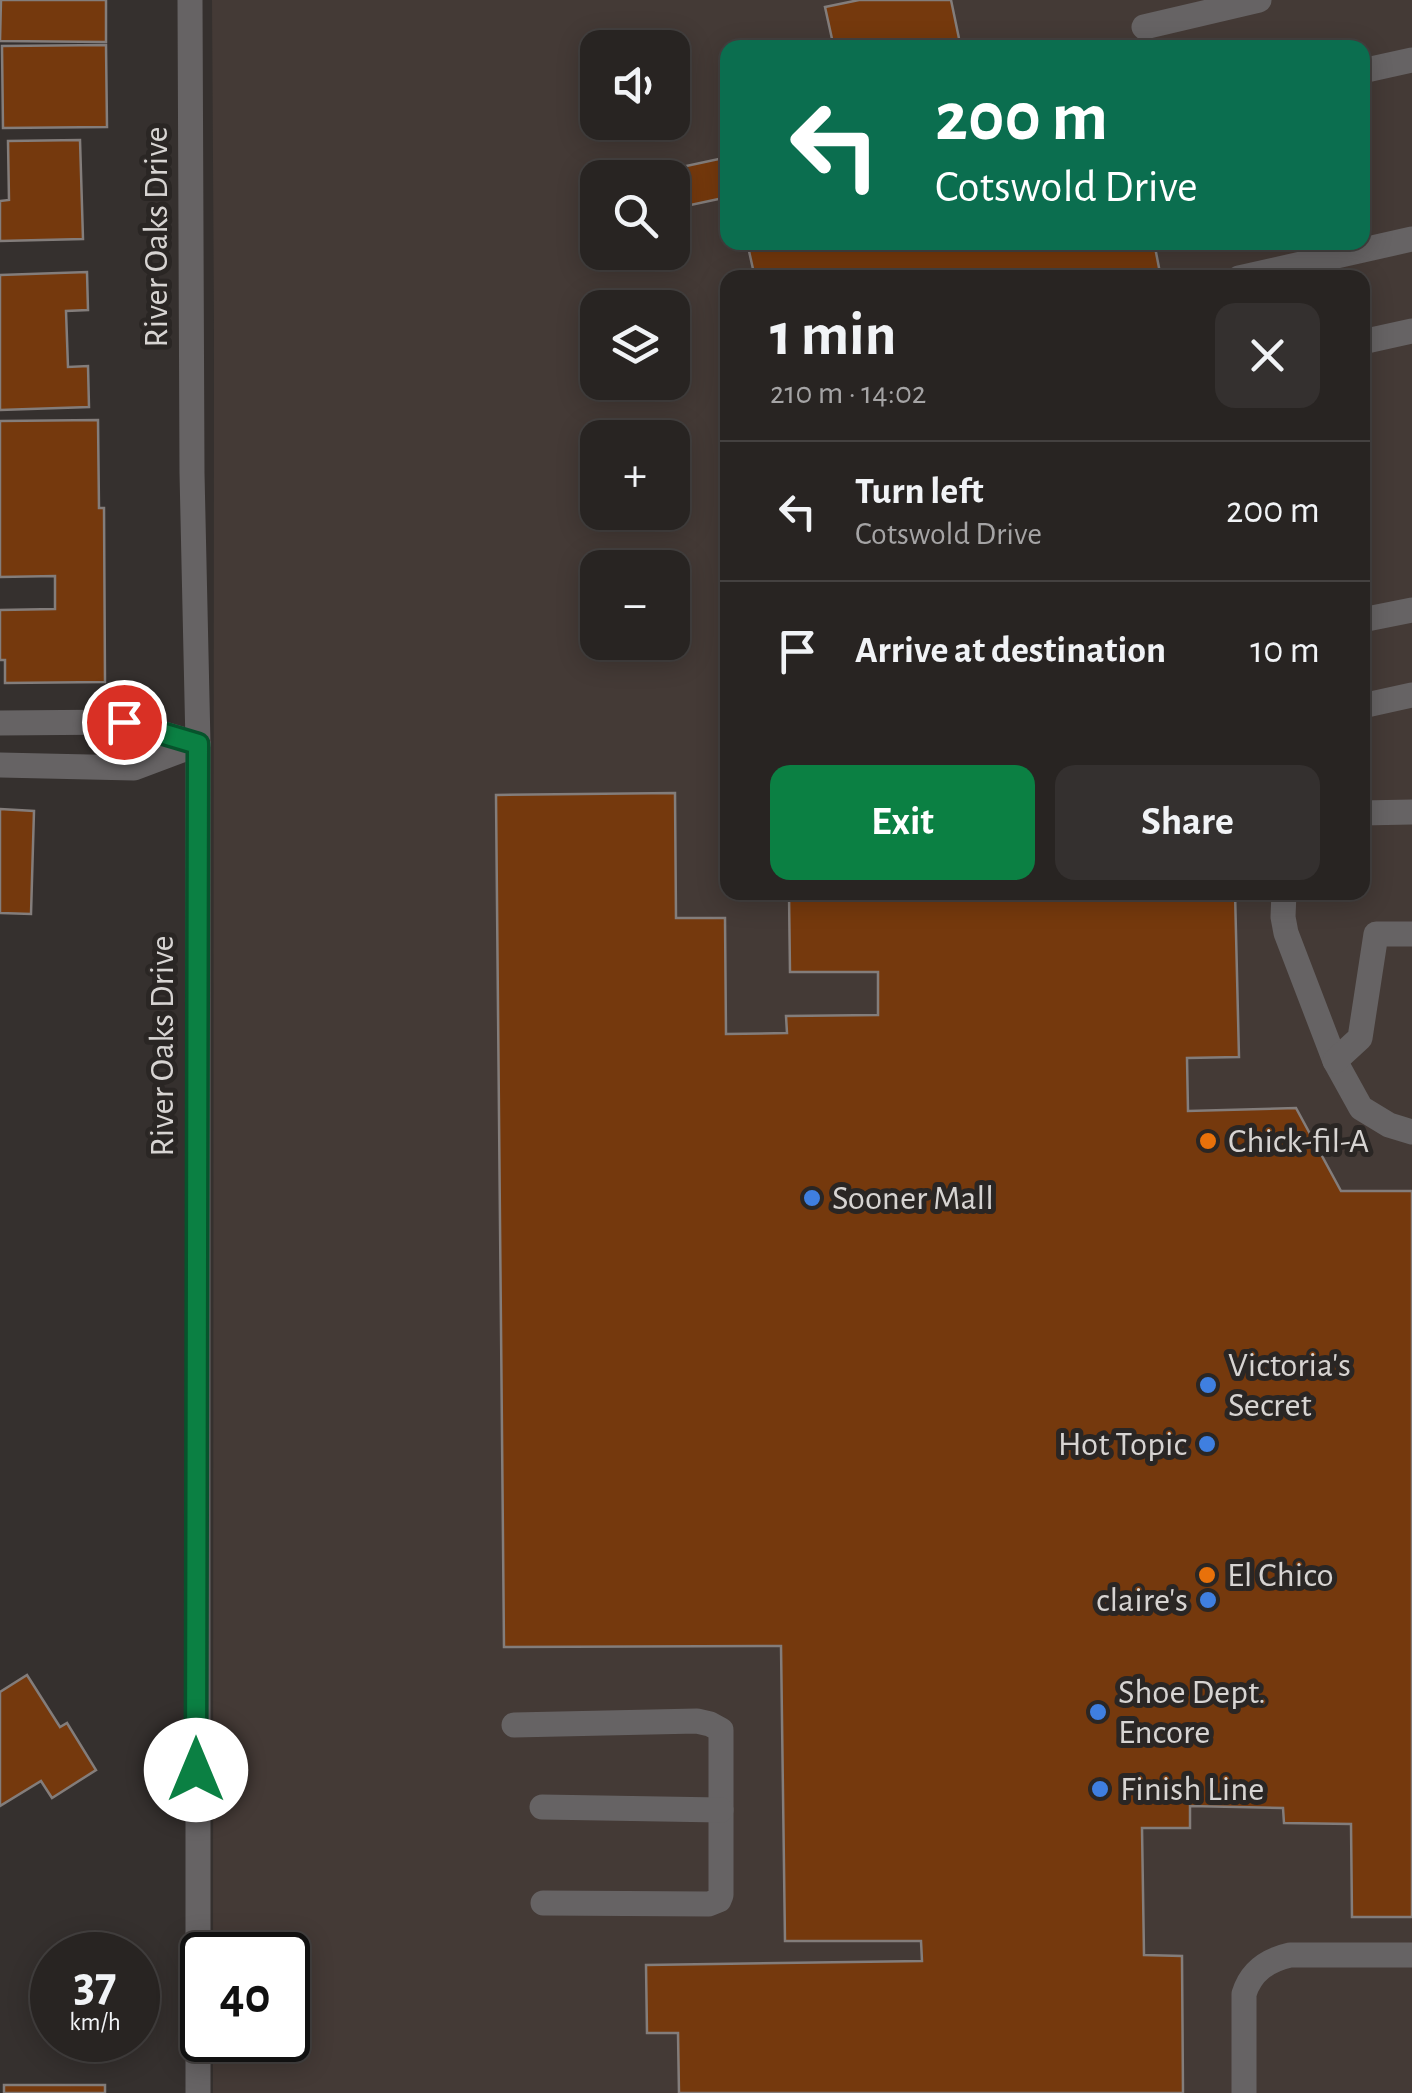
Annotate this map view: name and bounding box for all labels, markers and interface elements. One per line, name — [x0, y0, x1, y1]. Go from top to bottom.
map controls — [580, 30, 690, 660]
button: sound — [580, 30, 690, 140]
icon: left — [770, 80, 900, 210]
text: 200 m — [935, 83, 1108, 153]
street label: River Oaks Drive — [139, 126, 174, 348]
button: search — [580, 160, 690, 270]
text: Cotswold Drive — [935, 165, 1198, 210]
button: layers — [580, 290, 690, 400]
button: close — [1215, 303, 1320, 408]
text: 1 min — [770, 306, 896, 366]
text: 210 m · 14:02 — [770, 377, 926, 409]
button: + — [580, 420, 690, 530]
text: Turn left — [855, 473, 983, 511]
icon: left — [770, 484, 825, 539]
text: 200 m — [1226, 492, 1320, 530]
text: Cotswold Drive — [855, 518, 1042, 550]
button: − — [580, 550, 690, 660]
icon: arrive — [770, 624, 825, 679]
text: Arrive at destination — [855, 632, 1166, 670]
text: 10 m — [1250, 632, 1320, 670]
pin — [82, 680, 167, 765]
icon: arrive — [97, 695, 152, 750]
button: Exit — [770, 765, 1035, 880]
button: Share — [1055, 765, 1320, 880]
street label: River Oaks Drive — [145, 935, 180, 1157]
place label: Chick-fil-A — [1228, 1124, 1369, 1159]
marker: Chick-fil-A — [1197, 1130, 1219, 1152]
place label: Sooner Mall — [832, 1181, 994, 1216]
marker: Sooner Mall — [801, 1187, 823, 1209]
place label: Victoria's Secret — [1228, 1348, 1351, 1423]
marker: Victoria's Secret — [1197, 1374, 1219, 1396]
place label: Hot Topic — [1058, 1427, 1187, 1462]
marker: Hot Topic — [1196, 1433, 1218, 1455]
place label: El Chico — [1227, 1558, 1334, 1593]
marker: El Chico — [1196, 1564, 1218, 1586]
place label: claire's — [1096, 1583, 1188, 1618]
marker: claire's — [1197, 1589, 1219, 1611]
place label: Shoe Dept. Encore — [1118, 1675, 1266, 1750]
marker: Shoe Dept. Encore — [1087, 1701, 1109, 1723]
position arrow — [144, 1718, 248, 1822]
place label: Finish Line — [1120, 1772, 1264, 1807]
marker: Finish Line — [1089, 1778, 1111, 1800]
speed limit sign: 40 — [180, 1932, 310, 2062]
text: 37 — [73, 1960, 117, 2010]
text: km/h — [69, 2010, 121, 2035]

